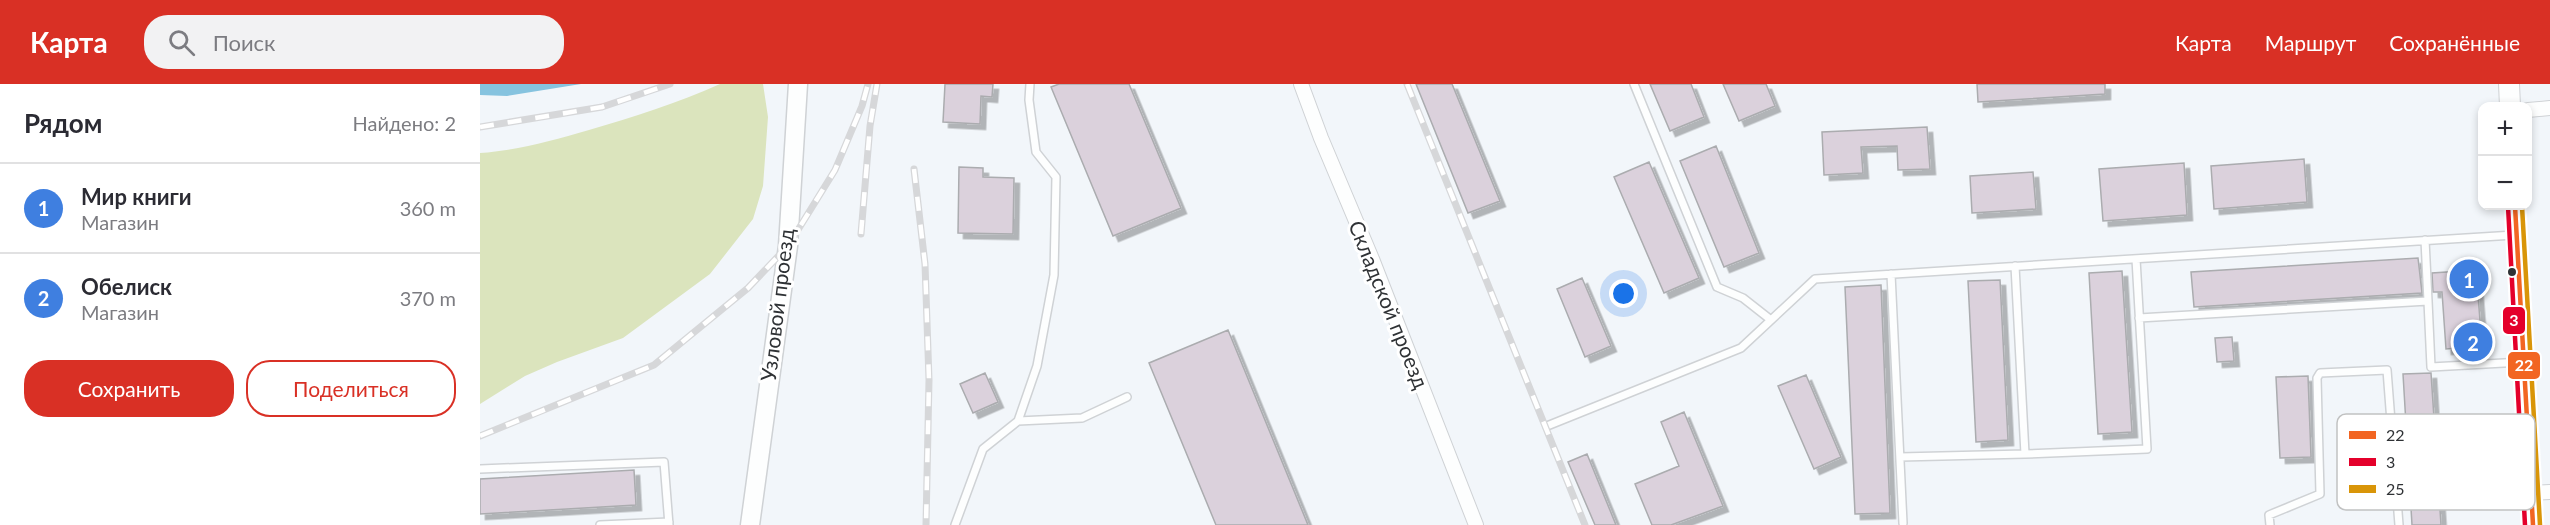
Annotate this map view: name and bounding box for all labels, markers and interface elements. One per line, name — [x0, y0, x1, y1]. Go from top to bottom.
search box — [144, 15, 564, 69]
text: Карта — [30, 25, 108, 59]
icon: search — [165, 26, 198, 59]
text: Поиск — [213, 29, 276, 56]
text: Карта — [2175, 30, 2232, 55]
text: Маршрут — [2265, 30, 2356, 55]
text: Сохранённые — [2389, 30, 2520, 55]
map controls — [2478, 102, 2532, 210]
button: + — [2478, 102, 2532, 156]
text: Рядом — [24, 107, 102, 139]
text: Найдено: 2 — [353, 111, 456, 135]
button: − — [2478, 156, 2532, 210]
text: Мир книги — [81, 183, 192, 210]
text: 1 — [38, 196, 49, 220]
text: 360 m — [400, 196, 456, 220]
text: Магазин — [81, 210, 159, 234]
street label: Складской проезд — [1344, 217, 1435, 392]
street label: Узловой проезд — [755, 227, 798, 383]
pin: 1 — [2450, 256, 2488, 302]
unlabelled marker — [2506, 266, 2518, 278]
text: Обелиск — [81, 273, 172, 300]
your location — [1609, 279, 1638, 308]
text: 2 — [38, 286, 49, 310]
text: 370 m — [400, 286, 456, 310]
text: Магазин — [81, 300, 159, 324]
line badge: 3 — [2502, 306, 2526, 335]
text: 3 — [2509, 310, 2519, 329]
pin: 2 — [2454, 320, 2492, 364]
line badge: 22 — [2507, 351, 2541, 380]
text: 22 — [2515, 355, 2533, 374]
button: Сохранить — [24, 360, 234, 417]
button: Поделиться — [246, 360, 456, 417]
legend — [2337, 414, 2535, 510]
text: 22 — [2386, 425, 2405, 444]
text: 3 — [2386, 452, 2395, 471]
text: 25 — [2386, 479, 2405, 498]

